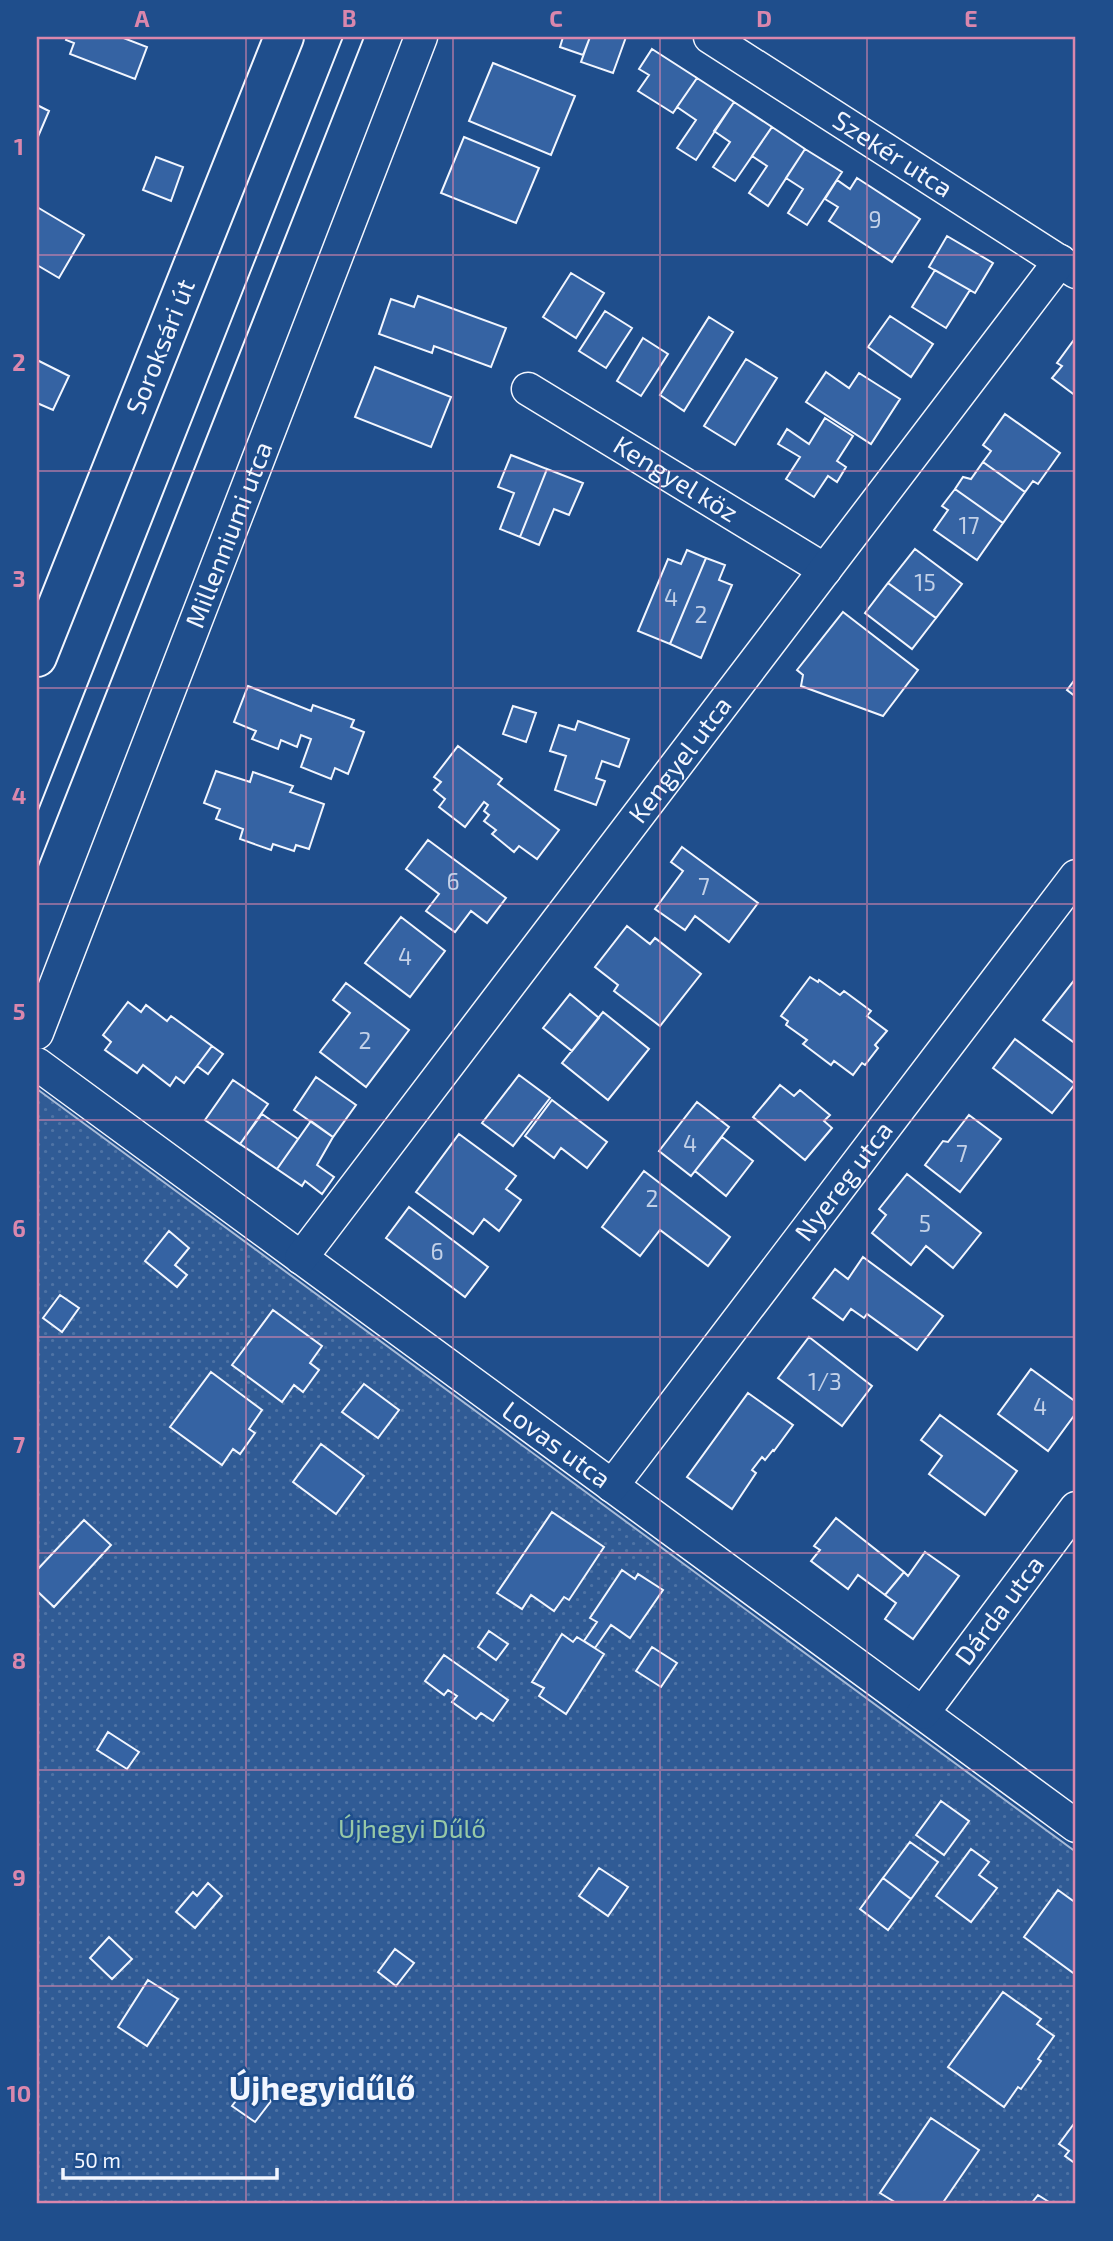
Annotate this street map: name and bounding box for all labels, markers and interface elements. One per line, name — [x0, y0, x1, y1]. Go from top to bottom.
text: A — [134, 4, 150, 32]
text: B — [342, 4, 356, 32]
text: C — [549, 4, 563, 32]
text: D — [756, 4, 772, 32]
text: E — [964, 4, 978, 32]
street label: Szekér utca — [828, 103, 959, 203]
text: 1 — [14, 132, 24, 160]
house number: 9 — [868, 205, 882, 233]
street label: Soroksári út — [118, 274, 200, 418]
text: 2 — [12, 348, 26, 376]
street label: Kengyel köz — [609, 428, 744, 527]
street label: Millenniumi utca — [178, 437, 278, 632]
house number: 17 — [959, 511, 980, 539]
text: 3 — [12, 564, 26, 592]
house number: 15 — [914, 568, 936, 596]
house number: 4 — [664, 583, 678, 611]
house number: 2 — [695, 600, 707, 628]
street label: Kengyel utca — [621, 690, 737, 828]
text: 4 — [12, 781, 26, 809]
house number: 6 — [446, 867, 460, 895]
house number: 7 — [698, 872, 710, 900]
house number: 4 — [398, 942, 412, 970]
text: 5 — [13, 997, 25, 1025]
house number: 2 — [359, 1026, 371, 1054]
street label: Nyereg utca — [787, 1114, 898, 1246]
house number: 4 — [683, 1129, 697, 1157]
house number: 7 — [956, 1139, 968, 1167]
house number: 2 — [646, 1184, 658, 1212]
house number: 5 — [919, 1209, 931, 1237]
text: 6 — [12, 1214, 26, 1242]
house number: 6 — [430, 1237, 444, 1265]
house number: 1/3 — [808, 1367, 842, 1395]
house number: 4 — [1033, 1392, 1047, 1420]
street label: Lovas utca — [497, 1394, 617, 1494]
text: 7 — [13, 1430, 25, 1458]
street label: Dárda utca — [948, 1549, 1049, 1670]
text: 8 — [12, 1646, 26, 1674]
park label: Újhegyi Dűlő — [338, 1812, 486, 1843]
text: 9 — [12, 1863, 26, 1891]
district label: Újhegyidűlő — [229, 2067, 415, 2107]
text: 10 — [7, 2079, 31, 2107]
scale bar — [63, 2136, 276, 2180]
text: 50 m — [74, 2147, 121, 2172]

